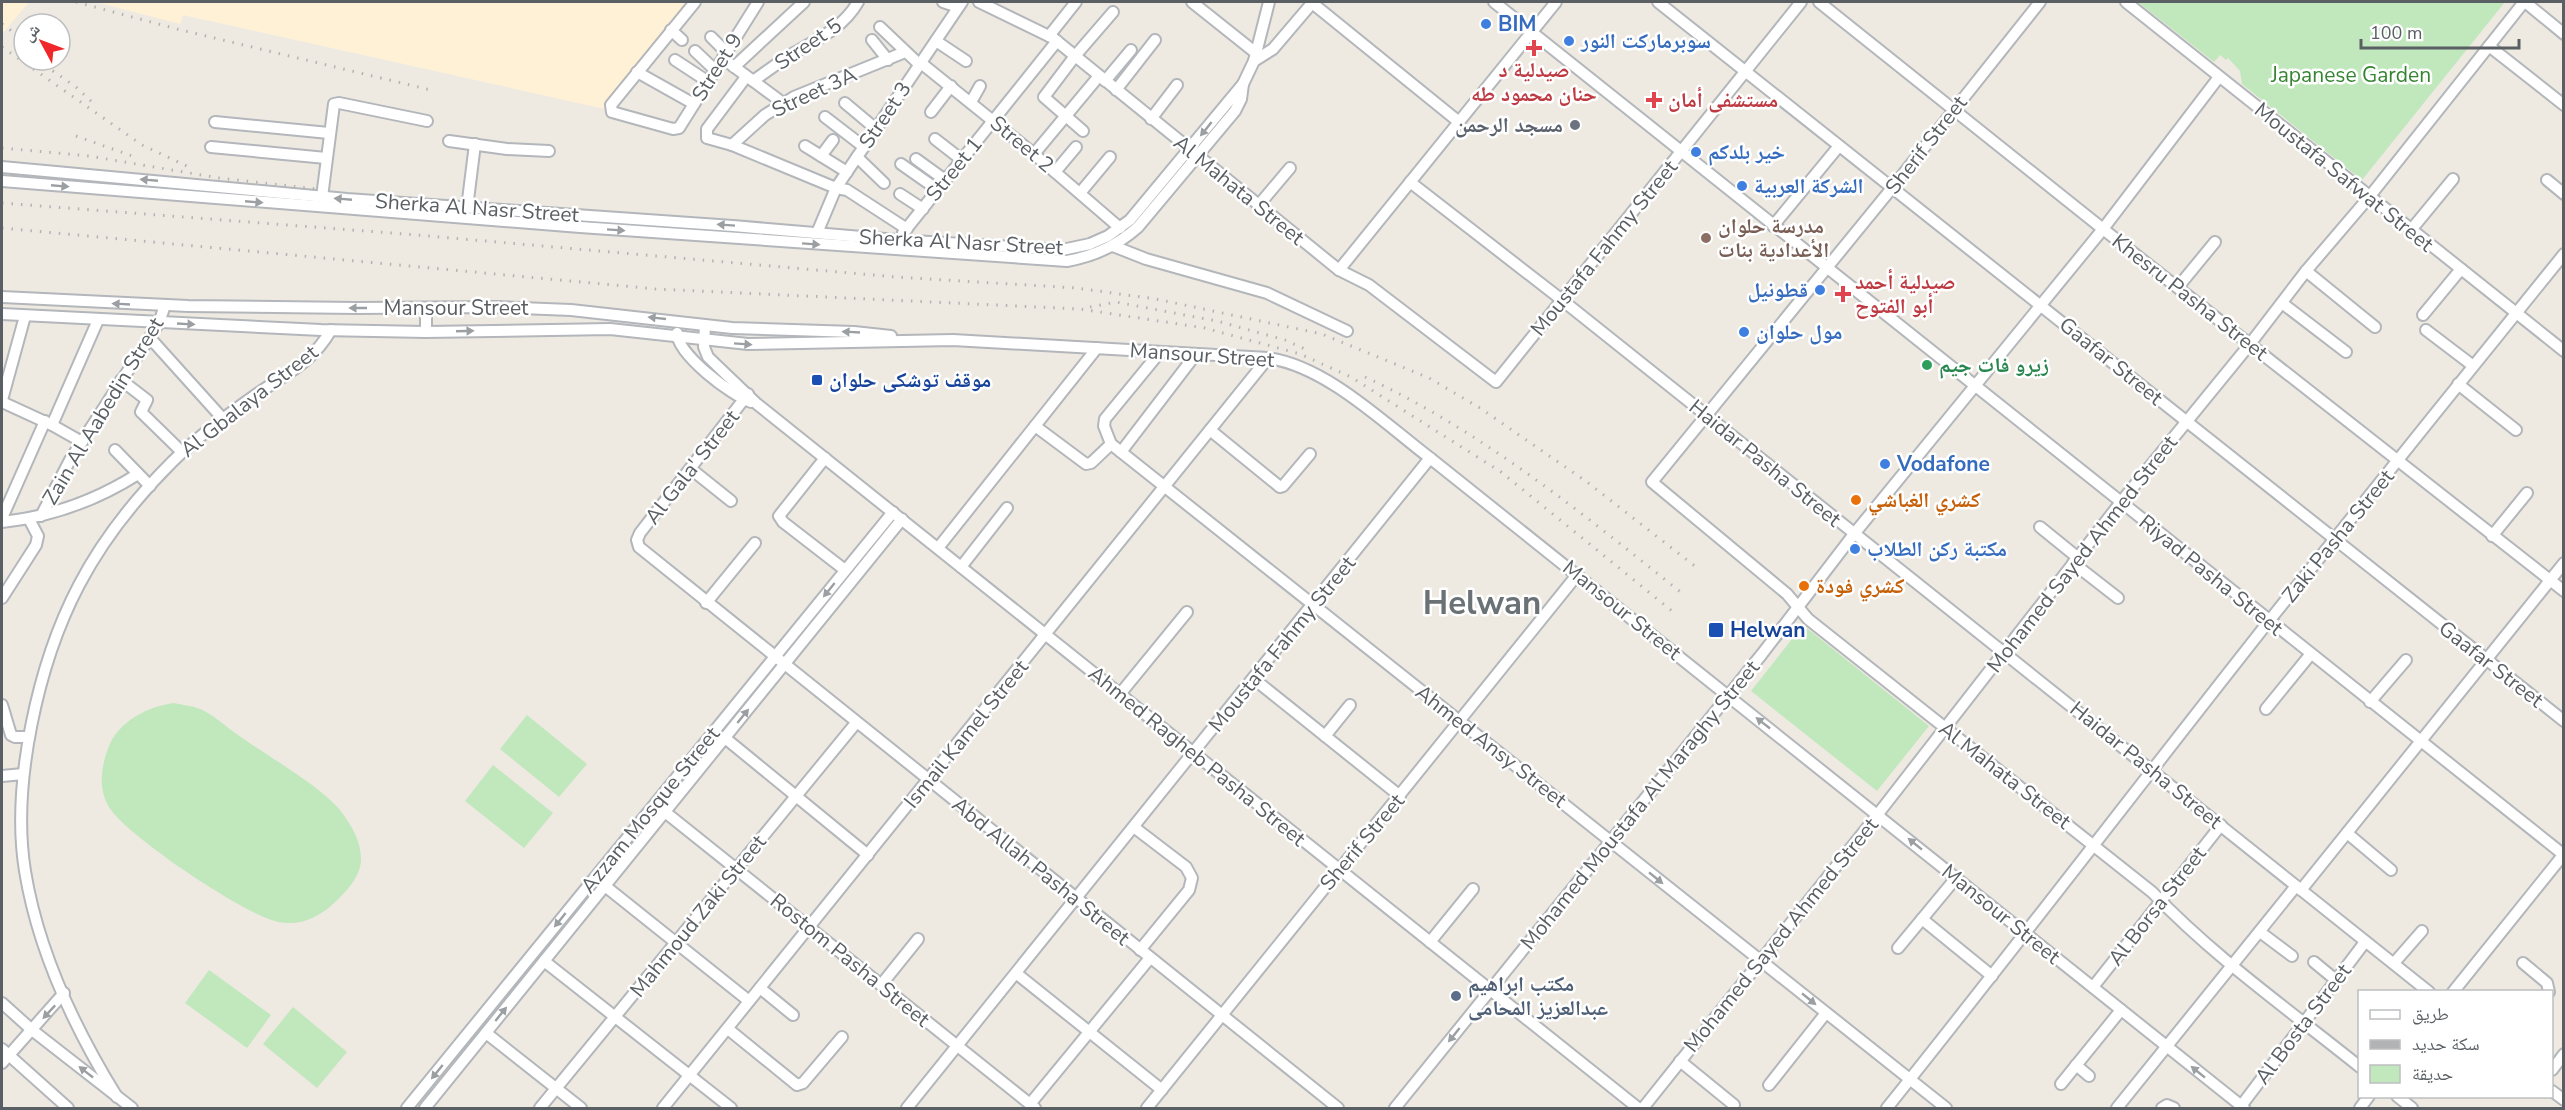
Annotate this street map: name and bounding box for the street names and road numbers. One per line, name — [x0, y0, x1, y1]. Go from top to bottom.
street label: Street 5 — [769, 11, 847, 77]
street label: Street 9 — [685, 28, 749, 106]
street label: Street 3A — [767, 60, 861, 124]
street label: Street 3 — [852, 76, 918, 154]
street label: Sherif Street — [1879, 89, 1974, 200]
street label: Moustafa Safwat Street — [2249, 96, 2440, 258]
street label: Street 2 — [984, 109, 1060, 179]
street label: Al Mahata Street — [1168, 129, 1311, 252]
street label: Street 1 — [919, 131, 989, 207]
street label: Moustafa Fahmy Street — [1524, 154, 1684, 342]
street label: Sherka Al Nasr Street — [374, 187, 581, 229]
street label: Sherka Al Nasr Street — [858, 223, 1064, 261]
street label: Khesru Pasha Street — [2106, 227, 2274, 367]
street label: Mansour Street — [384, 294, 529, 322]
street label: Gaafar Street — [2053, 311, 2169, 412]
street label: Zain Al Aabedin Street — [36, 312, 170, 510]
street label: Mansour Street — [1129, 336, 1276, 374]
street label: Al Gbalaya Street — [175, 338, 324, 464]
street label: Haidar Pasha Street — [1683, 393, 1847, 533]
street label: Al Gala' Street — [638, 404, 746, 530]
street label: Mohamed Sayed Ahmed Street — [1980, 429, 2184, 679]
street label: Zaki Pasha Street — [2276, 463, 2401, 608]
street label: Riyad Pasha Street — [2133, 508, 2289, 642]
street label: Moustafa Fahmy Street — [1202, 550, 1362, 738]
street label: Mansour Street — [1557, 554, 1688, 667]
street label: Gaafar Street — [2433, 614, 2550, 714]
street label: Ismail Kamel Street — [897, 653, 1035, 814]
street label: Mohamed Moustafa Al Maraghy Street — [1514, 654, 1766, 956]
street label: Ahmed Ragheb Pasha Street — [1083, 660, 1312, 853]
street label: Ahmed Ansy Street — [1410, 678, 1573, 814]
street label: Haidar Pasha Street — [2064, 695, 2228, 835]
street label: Al Mahata Street — [1933, 715, 2077, 836]
street label: Azzam Mosque Street — [574, 720, 726, 899]
street label: Sherif Street — [1313, 787, 1411, 896]
street label: Abd Allah Pasha Street — [946, 791, 1136, 952]
street label: Mohamed Sayed Ahmed Street — [1678, 811, 1885, 1058]
street label: Mahmoud Zaki Street — [624, 828, 773, 1003]
street label: Al Borsa Street — [2102, 840, 2213, 971]
street label: Mansour Street — [1936, 858, 2067, 971]
street label: Rostom Pasha Street — [764, 887, 936, 1033]
street label: Al Bosta Street — [2248, 958, 2358, 1090]

